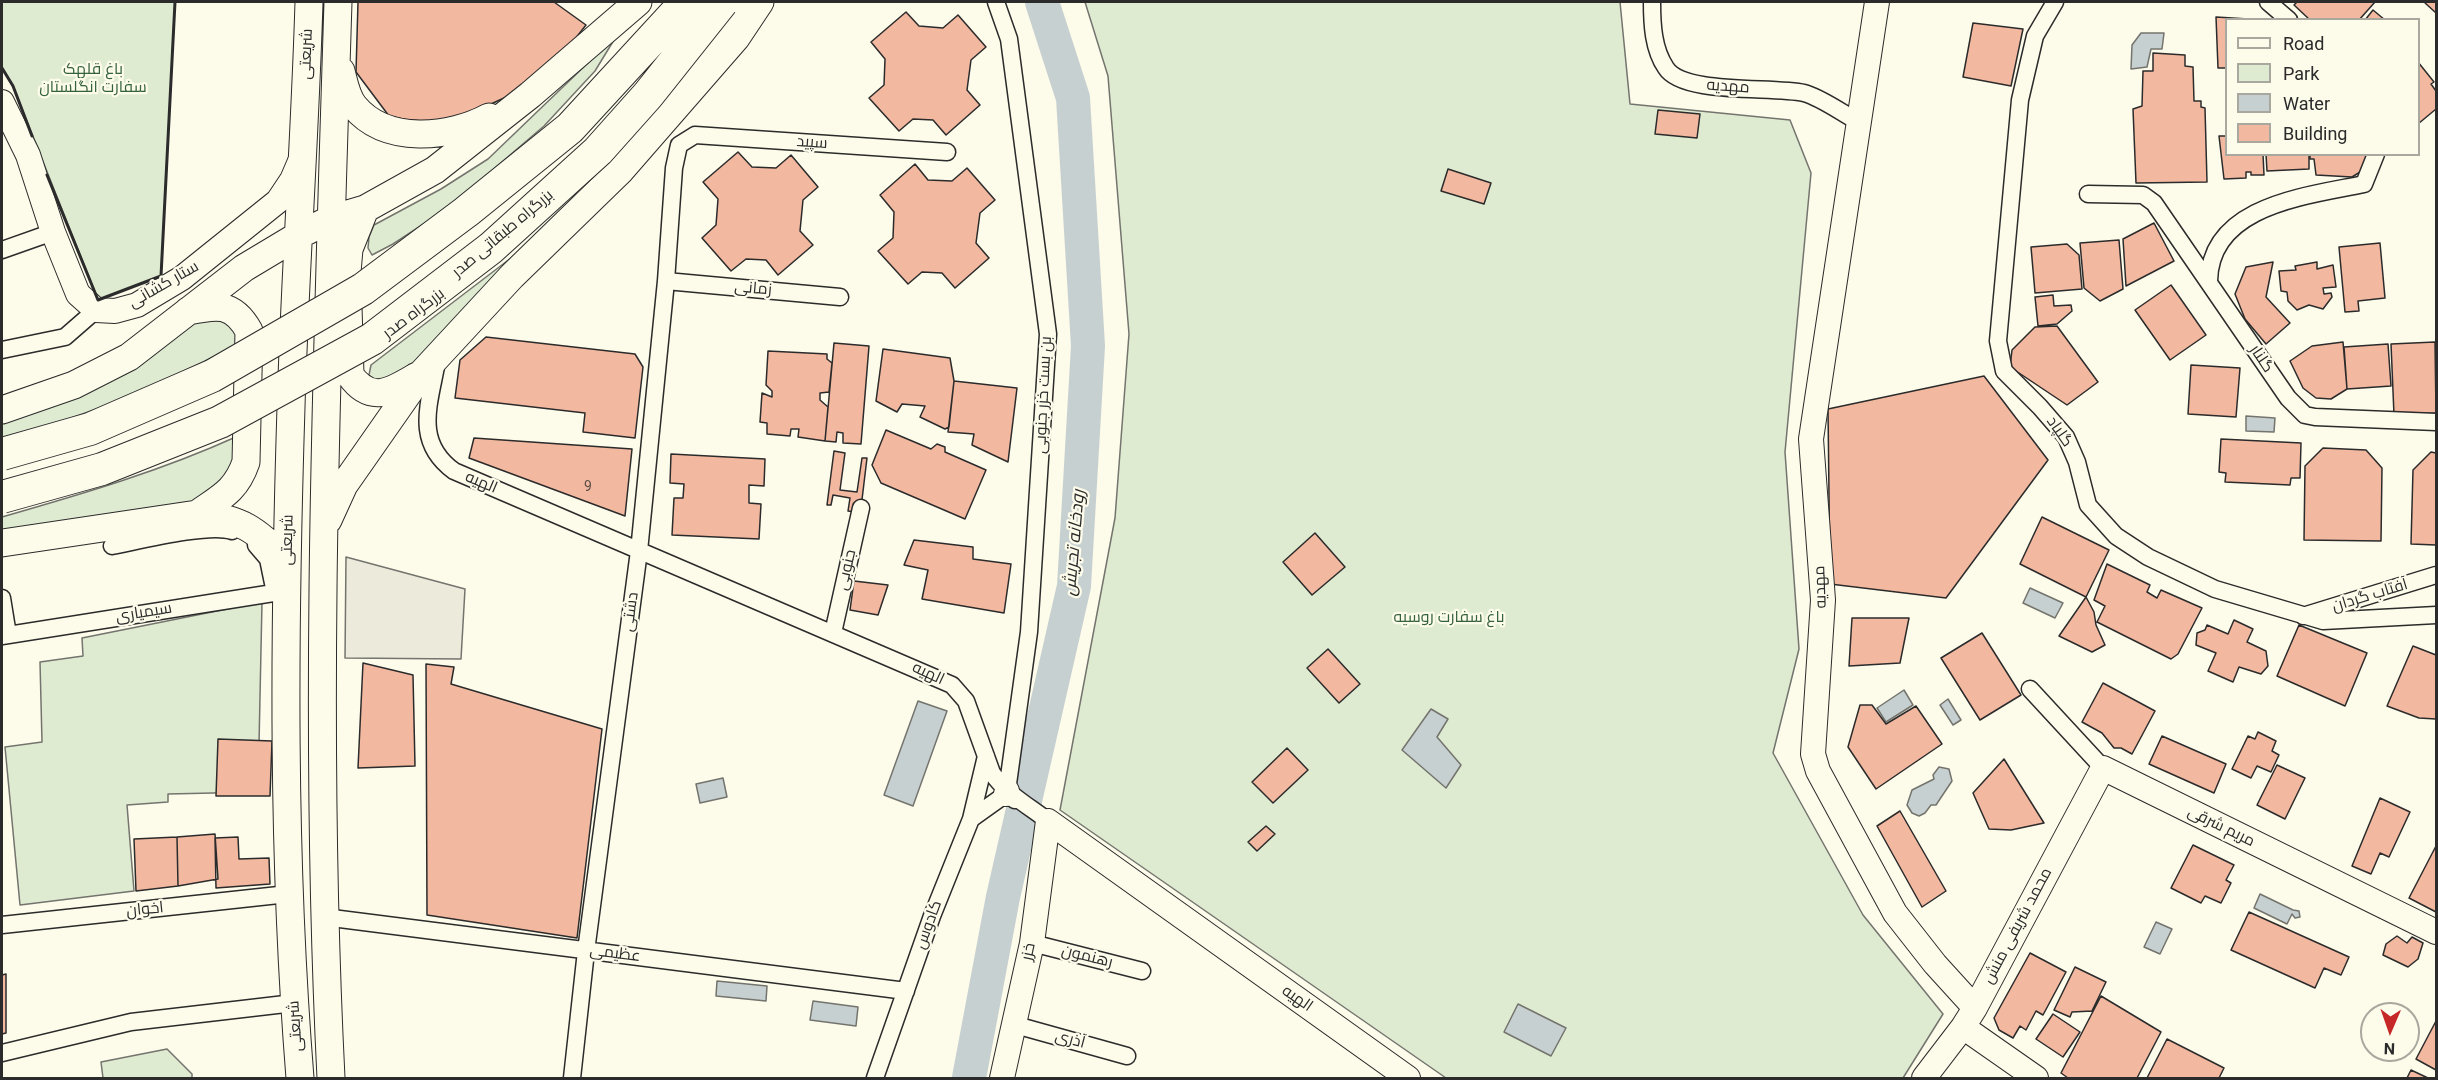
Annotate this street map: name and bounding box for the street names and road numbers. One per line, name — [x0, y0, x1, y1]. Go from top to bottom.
street label: شریعتی — [297, 28, 317, 80]
street label: مهدیه — [1706, 76, 1750, 98]
street label: سپید — [796, 132, 828, 154]
street label: بزرگراه طبقاتی صدر — [448, 186, 558, 282]
street label: ستار کشانی — [126, 257, 202, 313]
street label: زمانی — [733, 278, 773, 300]
street label: بزرگراه صدر — [379, 285, 449, 343]
street label: بن بست خزر جنوبی — [1031, 336, 1057, 454]
street label: گلنار — [2245, 341, 2277, 377]
street label: گلپاد — [2042, 413, 2076, 451]
street label: الهیه — [462, 468, 500, 498]
street label: شریعتی — [278, 514, 298, 566]
street label: جنوبی — [833, 548, 861, 592]
street label: مهدیه — [1811, 565, 1831, 609]
street label: آفتاب گردان — [2330, 575, 2410, 617]
street label: دشتی — [619, 591, 643, 633]
street label: سیمیاری — [114, 599, 174, 627]
street label: الهیه — [909, 658, 947, 690]
street label: مریم شرقی — [2184, 803, 2258, 851]
street label: محمد شریفی منش — [1979, 865, 2057, 987]
street label: اخوان — [125, 898, 165, 922]
street label: کادوس — [911, 898, 947, 952]
street label: عظیمی — [588, 941, 642, 967]
street label: خزر — [1018, 941, 1040, 963]
street label: رهنمون — [1059, 941, 1115, 973]
street label: الهیه — [1278, 982, 1316, 1016]
street label: شریعتی — [285, 1000, 307, 1052]
street label: آذری — [1053, 1027, 1087, 1053]

